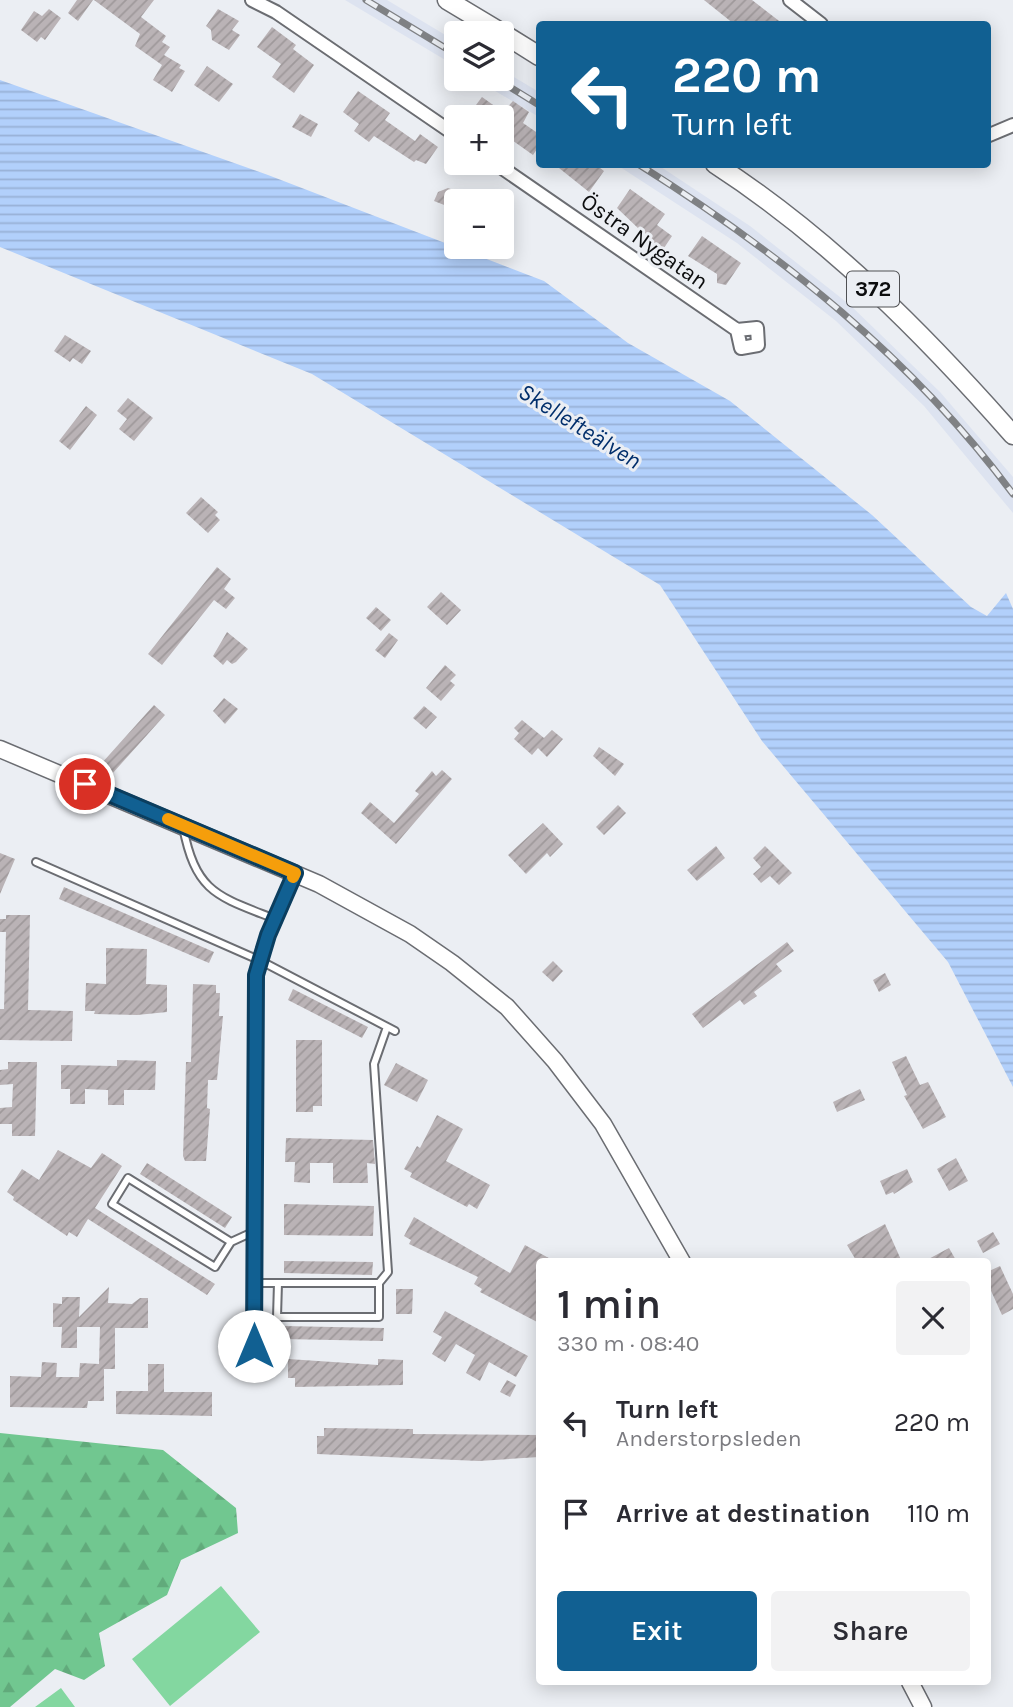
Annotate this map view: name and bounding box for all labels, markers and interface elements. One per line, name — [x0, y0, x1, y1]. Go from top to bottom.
map controls — [444, 21, 514, 259]
button: layers — [444, 21, 514, 91]
text: 220 m — [672, 47, 821, 104]
icon: left — [557, 49, 648, 140]
button: + — [444, 105, 514, 175]
text: Turn left — [672, 106, 792, 143]
street label: Östra Nygatan — [576, 188, 714, 295]
button: − — [444, 189, 514, 259]
road number: 372 — [847, 272, 899, 306]
water label: Skellefteälven — [513, 377, 647, 475]
pin — [55, 754, 115, 814]
icon: arrive — [66, 765, 104, 803]
text: 1 min — [557, 1279, 661, 1329]
button: close — [896, 1281, 970, 1355]
position arrow — [217, 1309, 291, 1383]
text: 330 m · 08:40 — [557, 1330, 699, 1357]
text: Turn left — [616, 1394, 718, 1425]
icon: left — [557, 1404, 595, 1442]
text: 220 m — [894, 1407, 970, 1438]
text: Anderstorpsleden — [616, 1425, 802, 1452]
icon: arrive — [557, 1495, 595, 1533]
text: Arrive at destination — [616, 1498, 870, 1529]
text: 110 m — [907, 1498, 970, 1529]
button: Exit — [557, 1591, 757, 1671]
button: Share — [771, 1591, 970, 1671]

